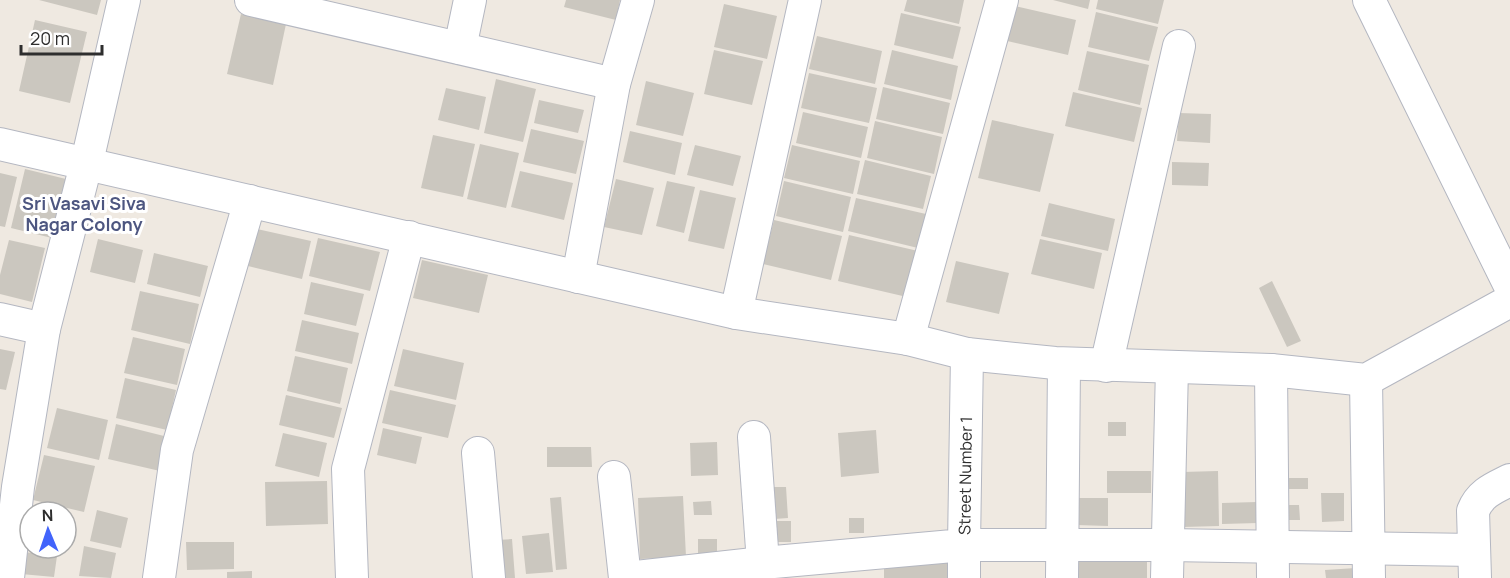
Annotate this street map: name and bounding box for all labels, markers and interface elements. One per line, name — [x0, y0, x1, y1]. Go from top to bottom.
scale bar — [21, 18, 102, 56]
text: 20 m — [30, 26, 70, 50]
district label: Sri Vasavi Siva Nagar Colony — [22, 191, 146, 236]
street label: Street Number 1 — [953, 416, 977, 535]
north arrow — [18, 500, 78, 560]
text: N — [41, 504, 54, 526]

